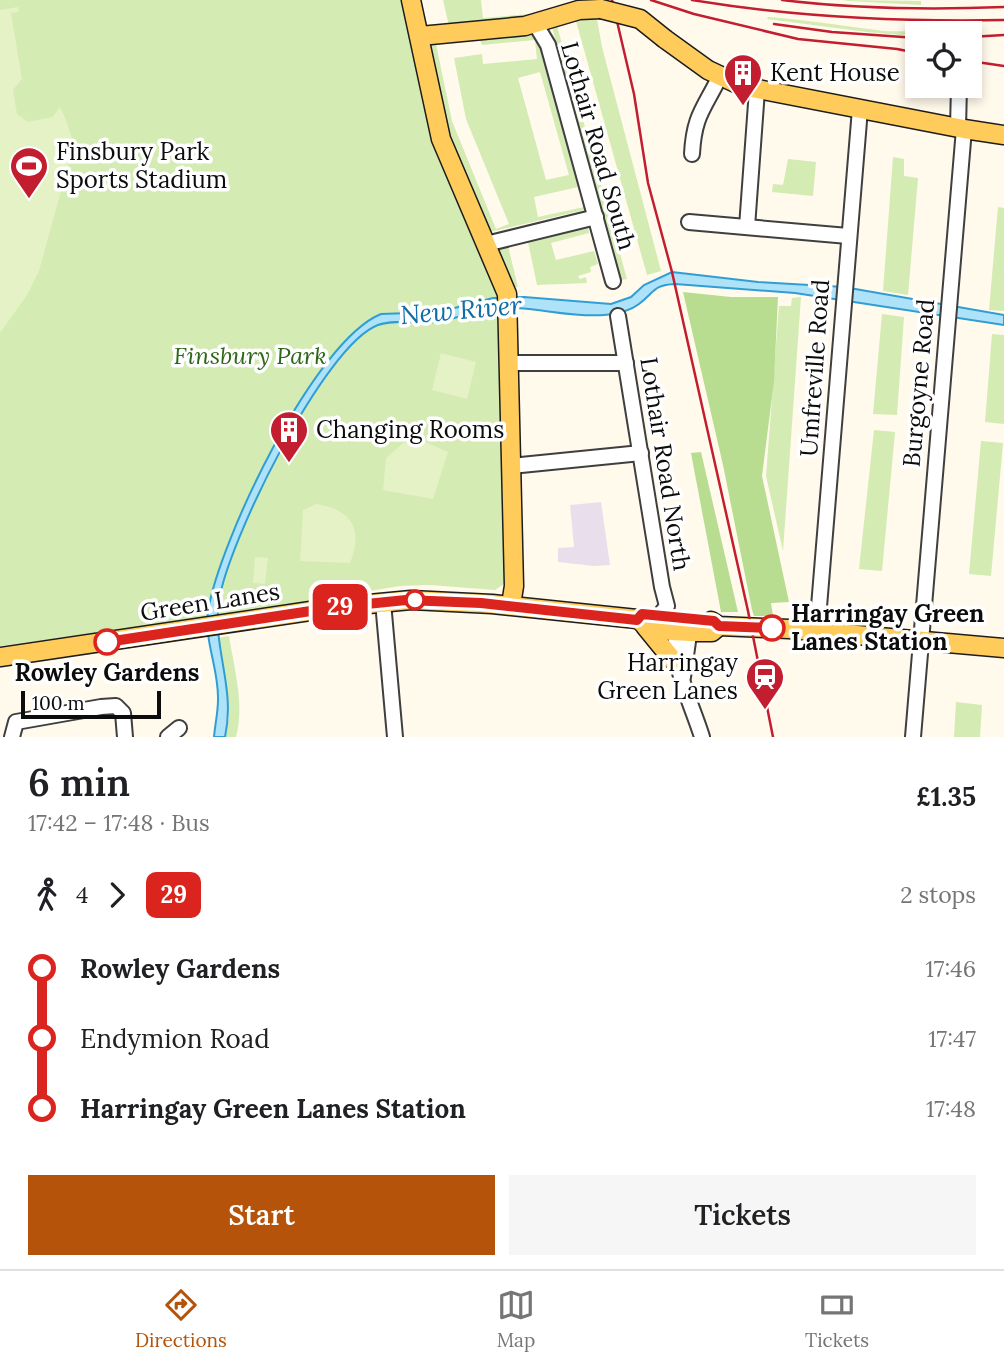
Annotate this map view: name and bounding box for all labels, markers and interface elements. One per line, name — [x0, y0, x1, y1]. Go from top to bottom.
map controls — [905, 21, 982, 98]
button: locate — [905, 21, 982, 98]
street label: Lothair Road South — [554, 38, 643, 253]
building icon: Kent House — [722, 52, 764, 107]
place label: Kent House — [770, 57, 900, 88]
place label: Finsbury Park Sports Stadium — [56, 136, 227, 195]
sports icon: Finsbury Park Sports Stadium — [8, 145, 50, 200]
street label: Umfreville Road — [793, 278, 836, 458]
water label: New River — [399, 288, 523, 331]
street label: Burgoyne Road — [896, 298, 941, 468]
park label: Finsbury Park — [173, 340, 327, 371]
street label: Lothair Road North — [633, 355, 698, 573]
building icon: Changing Rooms — [268, 409, 310, 464]
place label: Changing Rooms — [316, 414, 504, 445]
street label: Green Lanes — [138, 575, 282, 628]
line badge: 29 — [308, 584, 372, 630]
unlabelled marker — [405, 590, 425, 610]
text: 29 — [327, 591, 353, 622]
place label: Harringay Green Lanes Station — [791, 598, 984, 657]
marker: Harringay Green Lanes Station — [759, 615, 785, 641]
marker: Rowley Gardens — [94, 629, 120, 655]
place label: Harringay Green Lanes — [597, 647, 738, 706]
station icon: Harringay Green Lanes — [744, 656, 786, 711]
place label: Rowley Gardens — [15, 657, 199, 688]
scale bar — [21, 688, 161, 720]
text: 100 m — [32, 691, 85, 715]
text: 6 min — [28, 758, 130, 806]
text: £1.35 — [916, 780, 976, 813]
text: 17:42 – 17:48 · Bus — [28, 808, 210, 837]
icon: walk — [28, 876, 66, 914]
icon: forward — [98, 876, 136, 914]
text: 29 — [160, 879, 187, 910]
text: 4 — [76, 880, 88, 909]
text: 2 stops — [900, 880, 976, 909]
text: Rowley Gardens — [80, 952, 280, 985]
text: 17:46 — [926, 954, 976, 983]
text: Endymion Road — [80, 1022, 270, 1055]
text: 17:47 — [928, 1024, 976, 1053]
text: Harringay Green Lanes Station — [80, 1092, 466, 1125]
text: 17:48 — [926, 1094, 976, 1123]
button: Start — [28, 1175, 495, 1255]
button: Tickets — [509, 1175, 976, 1255]
tab: Directions — [135, 1286, 227, 1352]
tab: Map — [497, 1286, 535, 1352]
tab: Tickets — [805, 1286, 869, 1352]

